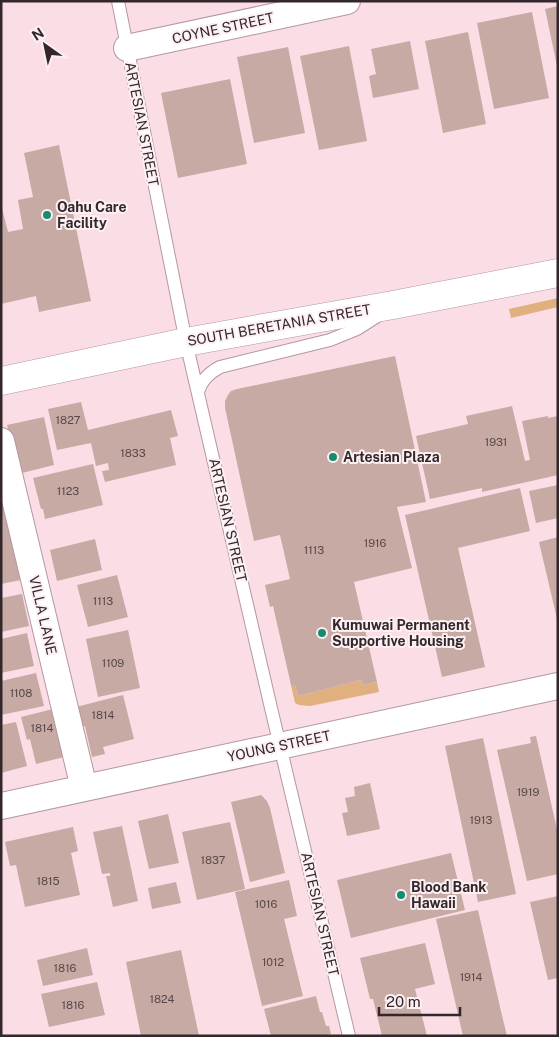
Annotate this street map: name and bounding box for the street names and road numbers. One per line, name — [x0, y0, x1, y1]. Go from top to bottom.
street label: COYNE STREET — [171, 9, 275, 47]
street label: ARTESIAN STREET — [122, 60, 162, 188]
street label: SOUTH BERETANIA STREET — [186, 301, 372, 349]
street label: ARTESIAN STREET — [206, 457, 250, 583]
street label: VILLA LANE — [26, 574, 60, 656]
street label: YOUNG STREET — [226, 727, 332, 765]
street label: ARTESIAN STREET — [298, 851, 342, 977]

